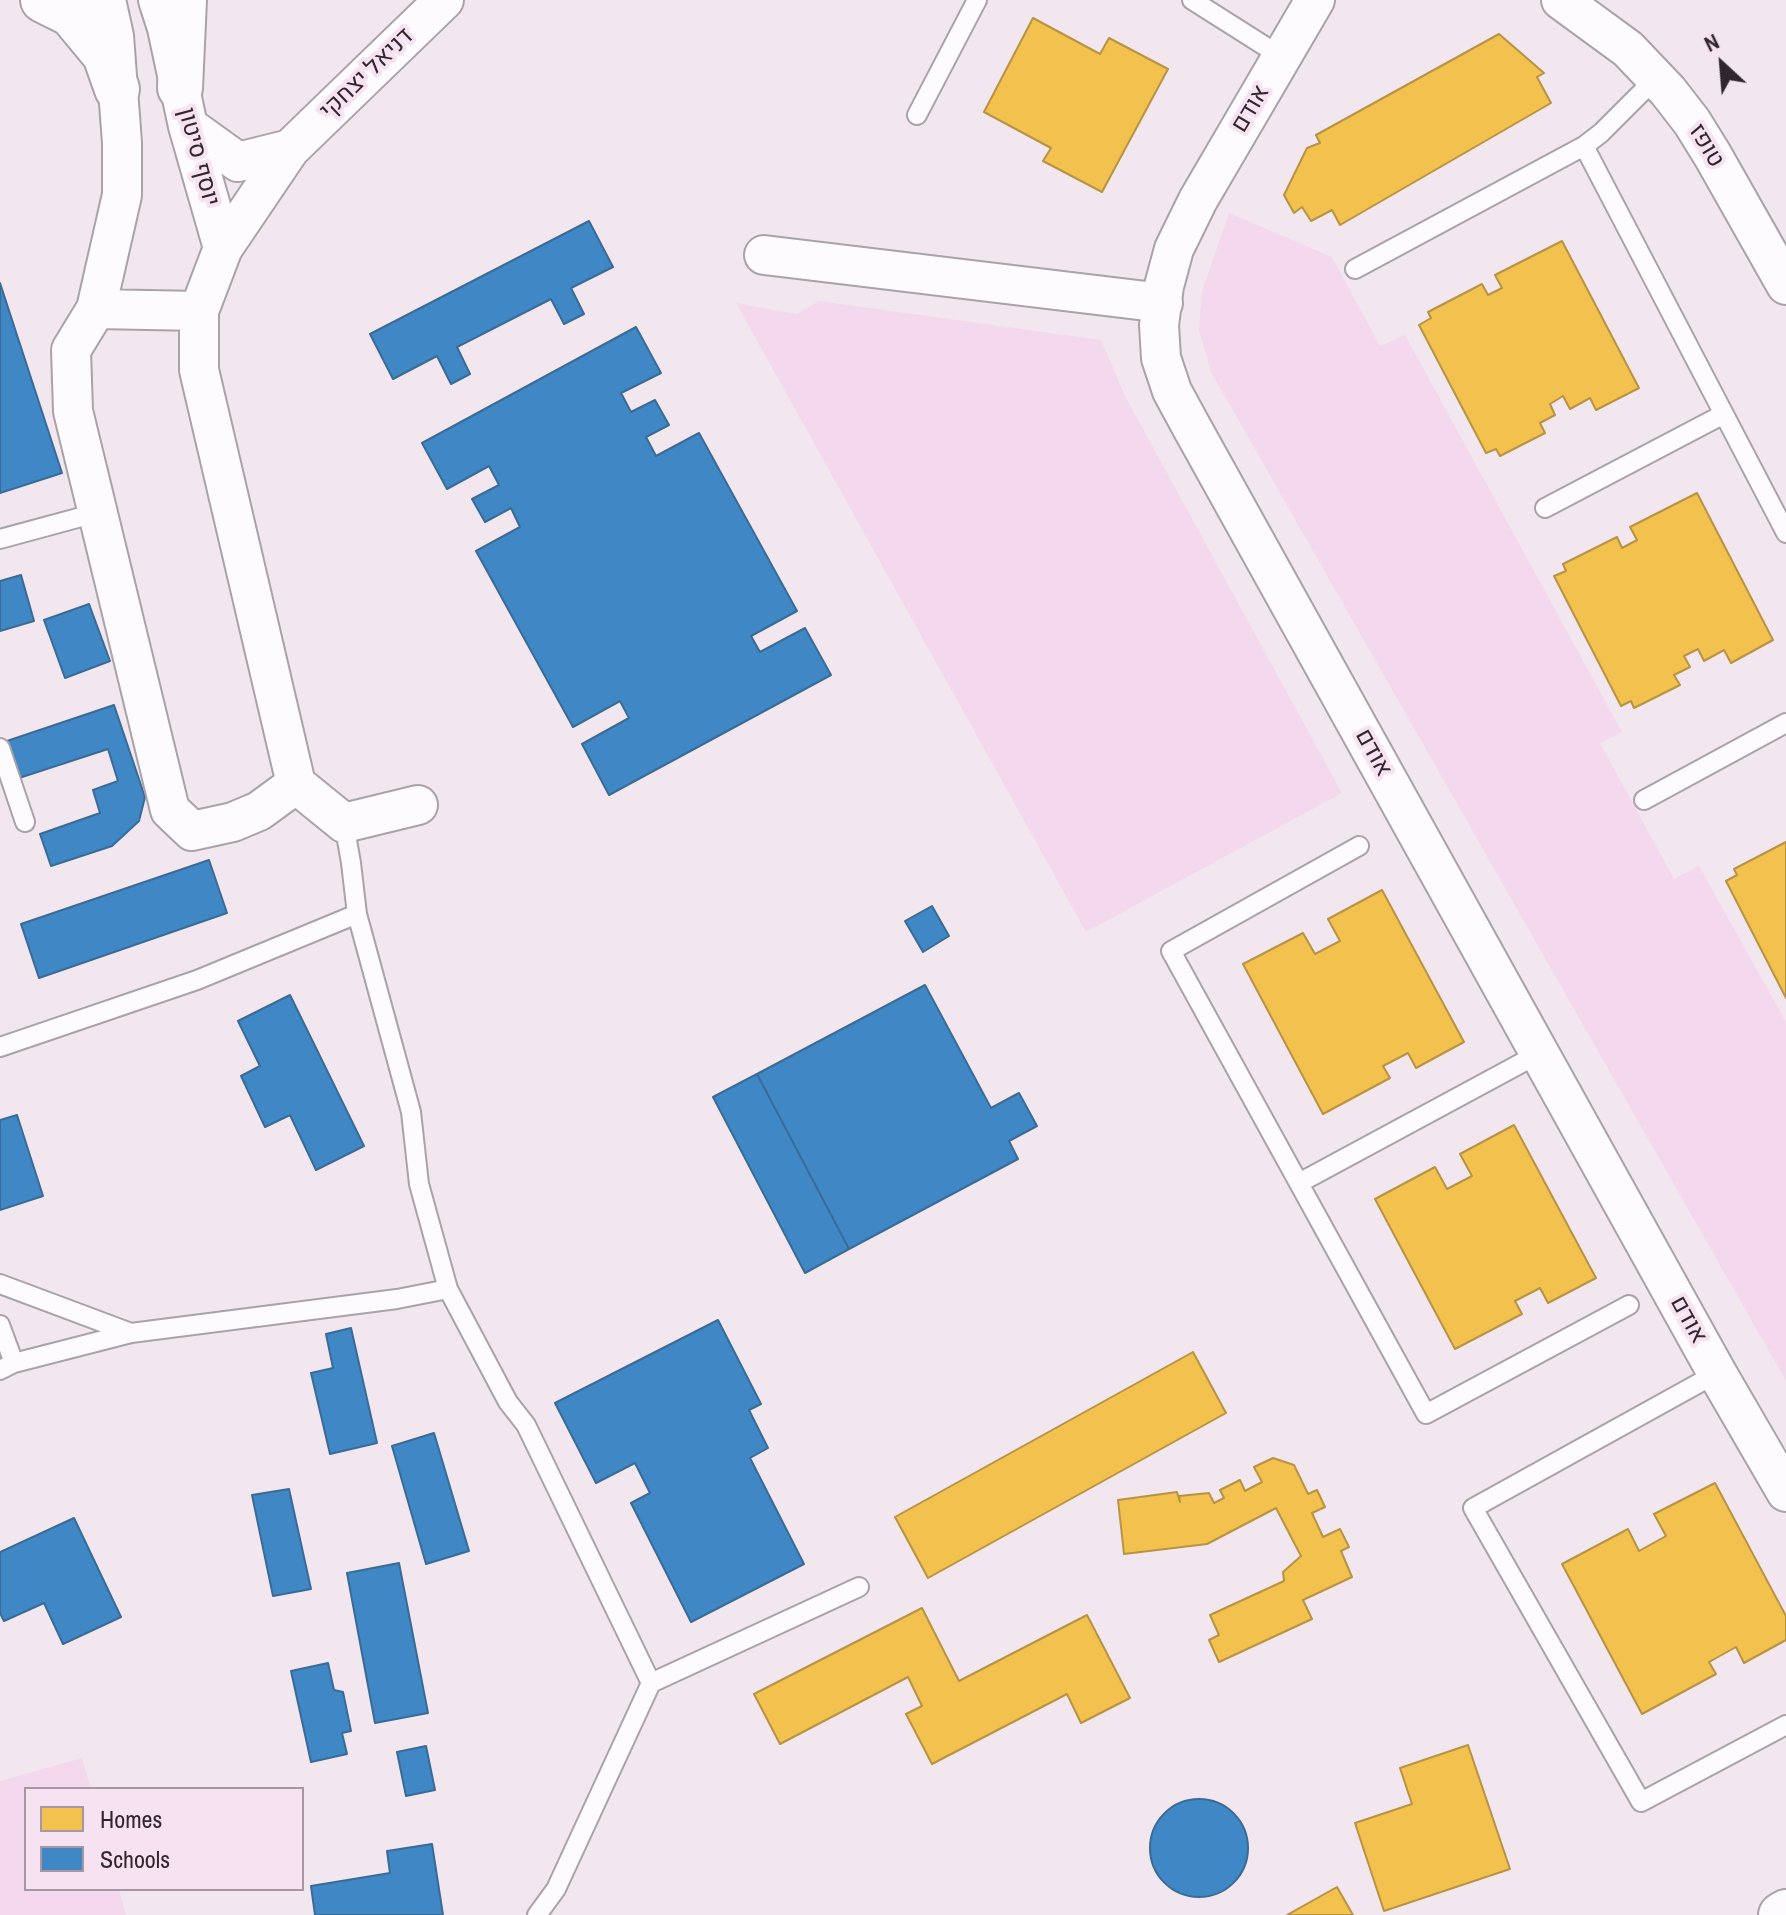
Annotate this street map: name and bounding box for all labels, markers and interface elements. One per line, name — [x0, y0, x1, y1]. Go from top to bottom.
street label: דניאל יצחקי — [314, 22, 420, 126]
north arrow — [1682, 24, 1762, 104]
text: N — [1699, 26, 1724, 59]
street label: אודם — [1226, 80, 1276, 138]
street label: יוסף סיטון — [171, 105, 225, 209]
street label: טופז — [1682, 119, 1730, 173]
street label: אודם — [1348, 724, 1398, 782]
street label: אודם — [1663, 1291, 1713, 1349]
legend — [24, 1787, 304, 1891]
text: Homes — [100, 1803, 162, 1835]
text: Schools — [100, 1843, 170, 1875]

